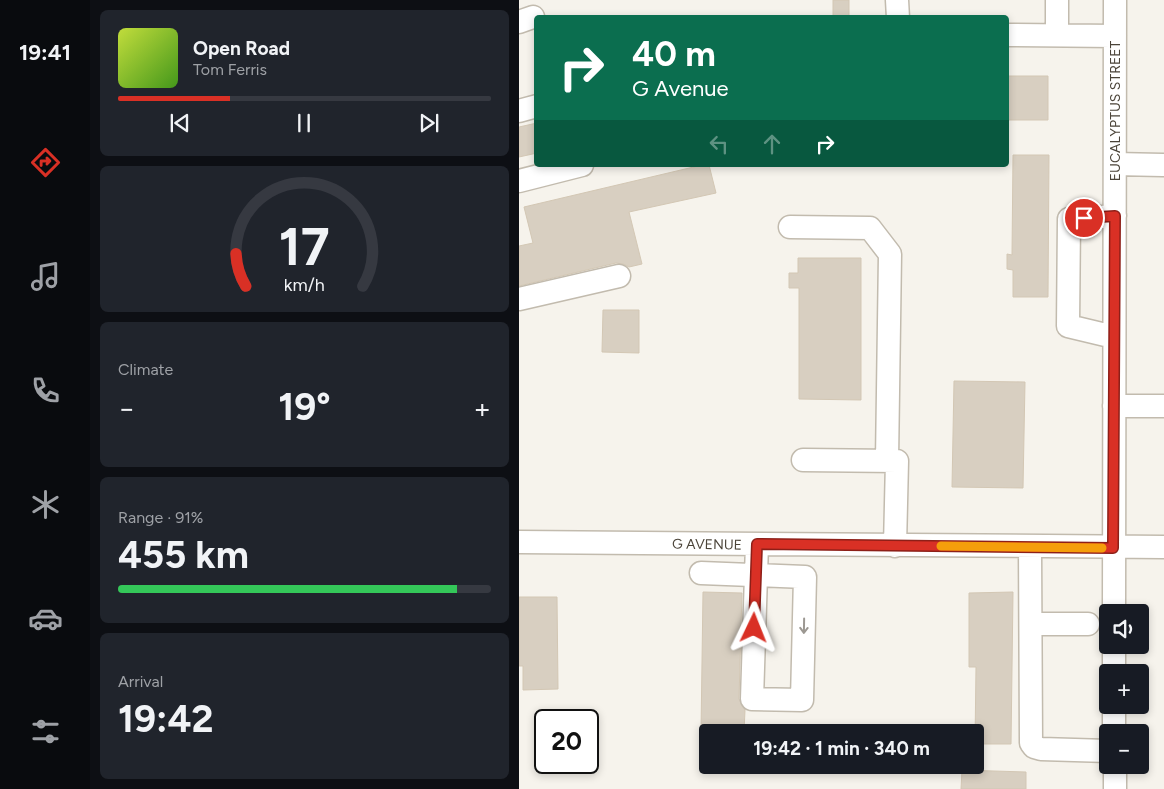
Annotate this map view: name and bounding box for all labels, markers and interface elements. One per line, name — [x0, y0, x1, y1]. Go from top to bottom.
text: 40 m — [632, 33, 716, 75]
icon: right — [549, 35, 614, 100]
text: Open Road — [193, 37, 290, 60]
text: 19:41 — [19, 39, 71, 66]
street label: EUCALYPTUS STREET — [1107, 40, 1124, 181]
text: Tom Ferris — [193, 60, 267, 79]
text: G Avenue — [632, 75, 729, 102]
icon: previous — [166, 109, 194, 137]
icon: pause — [290, 109, 318, 137]
icon: next — [415, 109, 443, 137]
icon: left — [705, 130, 733, 158]
icon: ahead — [758, 130, 786, 158]
icon: right — [811, 130, 839, 158]
icon: directions — [28, 145, 63, 180]
pin — [1063, 197, 1105, 239]
icon: arrive — [1070, 204, 1098, 232]
text: 17 — [279, 216, 330, 278]
icon: music — [28, 259, 63, 294]
text: km/h — [284, 274, 325, 295]
text: Climate — [118, 360, 173, 379]
icon: phone — [28, 373, 63, 408]
text: 19° — [278, 384, 331, 430]
text: − — [118, 391, 135, 425]
text: + — [474, 391, 491, 425]
icon: climate — [28, 487, 63, 522]
text: Range · 91% — [118, 508, 203, 527]
text: 455 km — [118, 532, 249, 578]
street label: G AVENUE — [672, 535, 742, 554]
icon: car — [28, 601, 63, 636]
position arrow — [727, 601, 779, 653]
map controls — [1099, 604, 1149, 774]
button: sound — [1099, 604, 1149, 654]
one-way arrow — [799, 618, 809, 634]
button: + — [1099, 664, 1149, 714]
text: Arrival — [118, 672, 163, 691]
text: 19:42 — [118, 696, 214, 742]
speed limit sign: 20 — [534, 709, 599, 774]
icon: filters — [28, 714, 63, 749]
button: − — [1099, 724, 1149, 774]
text: 19:42 · 1 min · 340 m — [753, 737, 930, 760]

